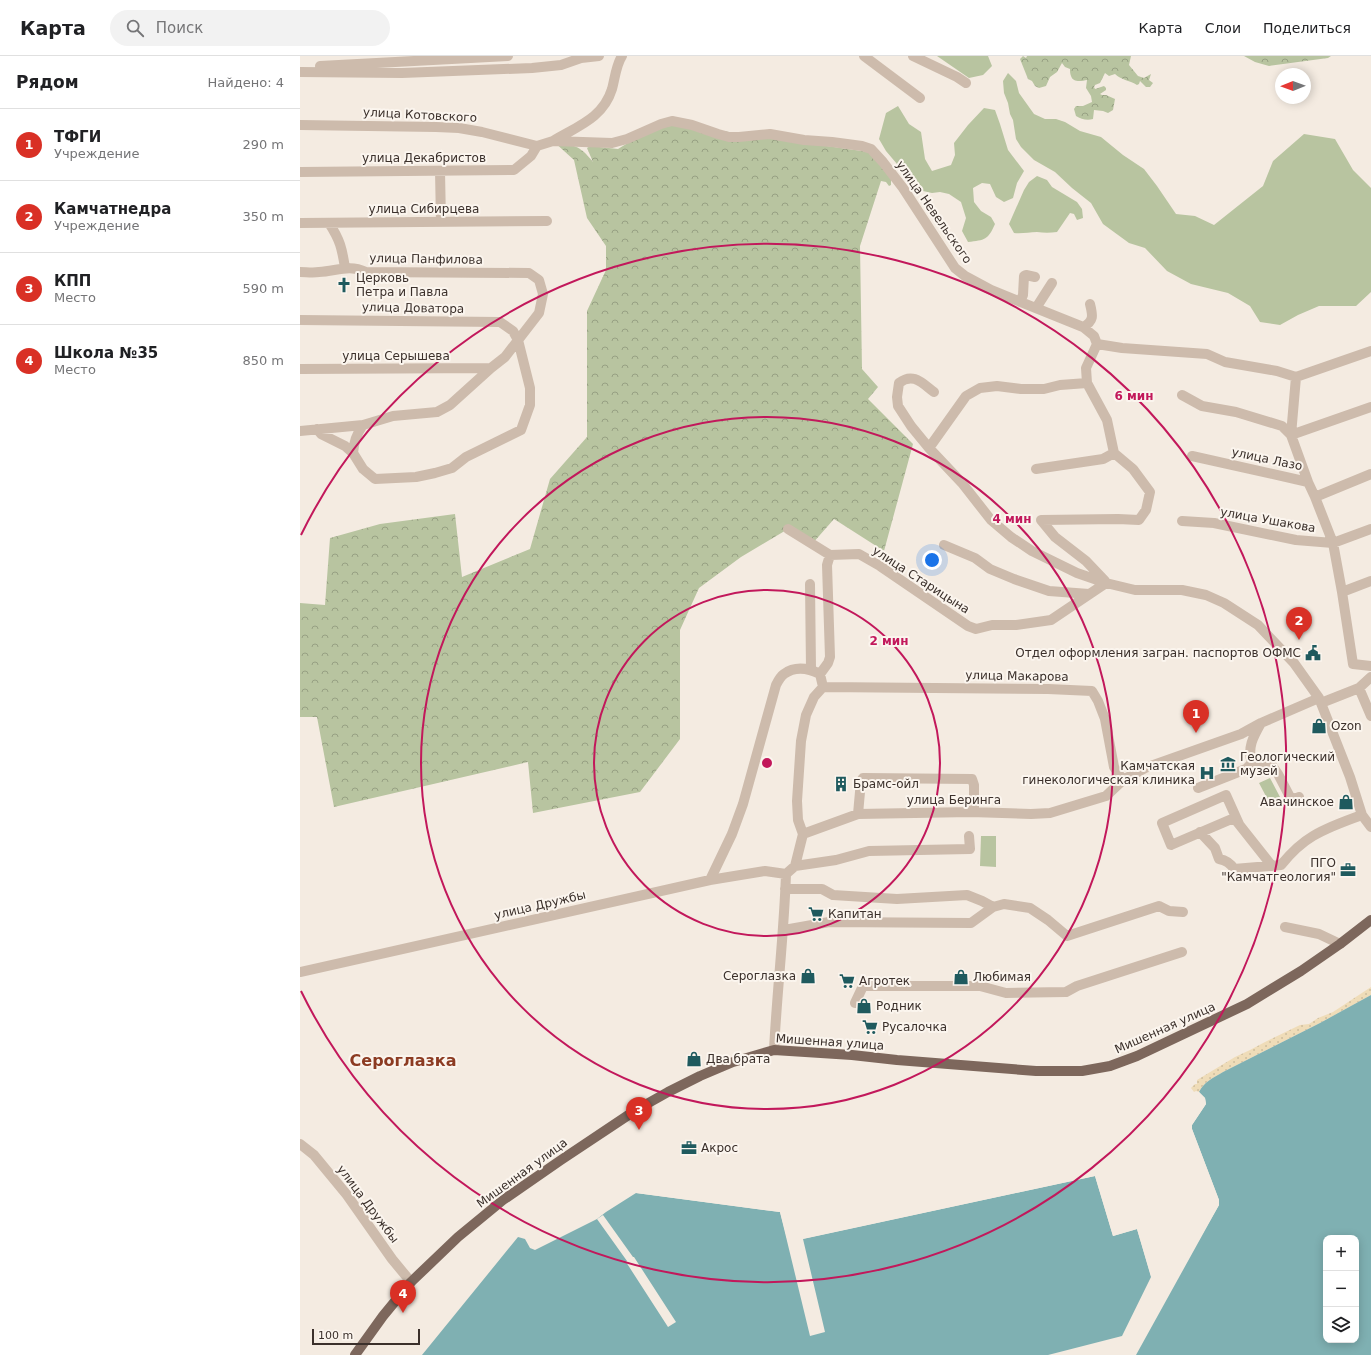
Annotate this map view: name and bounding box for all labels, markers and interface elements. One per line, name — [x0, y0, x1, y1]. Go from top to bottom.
search box — [110, 10, 390, 46]
text: Карта — [20, 17, 86, 39]
icon: search — [124, 17, 146, 39]
text: Поиск — [156, 19, 203, 37]
text: Карта — [1139, 20, 1183, 36]
text: Слои — [1205, 20, 1241, 36]
text: Поделиться — [1263, 20, 1351, 36]
north arrow — [1275, 68, 1311, 104]
text: Рядом — [16, 72, 79, 92]
text: Найдено: 4 — [208, 75, 284, 90]
street label: улица Котовского — [363, 105, 477, 125]
text: ТФГИ — [54, 128, 101, 146]
text: 1 — [24, 137, 34, 152]
text: 290 m — [242, 137, 284, 152]
text: Учреждение — [54, 146, 140, 161]
street label: улица Декабристов — [362, 151, 486, 165]
street label: улица Невельского — [893, 158, 975, 266]
text: Камчатнедра — [54, 200, 171, 218]
street label: улица Сибирцева — [369, 202, 479, 216]
text: 2 — [24, 209, 34, 224]
text: 350 m — [242, 209, 284, 224]
text: Учреждение — [54, 218, 140, 233]
street label: улица Панфилова — [369, 251, 483, 267]
place label: Церковь Петра и Павла — [356, 271, 448, 299]
text: КПП — [54, 272, 91, 290]
church icon: Церковь Петра и Павла — [335, 276, 353, 294]
text: 3 — [24, 281, 34, 296]
text: 590 m — [242, 281, 284, 296]
text: Место — [54, 290, 96, 305]
street label: улица Доватора — [362, 300, 464, 316]
text: Школа №35 — [54, 344, 158, 362]
street label: улица Серышева — [342, 349, 450, 363]
text: 4 — [24, 353, 34, 368]
text: 850 m — [242, 353, 284, 368]
text: Место — [54, 362, 96, 377]
text: 6 мин — [1114, 389, 1154, 403]
street label: улица Лазо — [1230, 445, 1304, 473]
street label: улица Ушакова — [1219, 505, 1317, 535]
text: 4 мин — [992, 512, 1032, 526]
street label: улица Старицына — [870, 543, 972, 617]
your location — [922, 550, 942, 570]
pin: 2 — [1286, 607, 1312, 640]
text: 2 мин — [869, 634, 909, 648]
public building icon: Отдел оформления загран. паспортов ОФМС — [1304, 644, 1322, 662]
place label: Отдел оформления загран. паспортов ОФМС — [1015, 646, 1301, 660]
street label: улица Макарова — [965, 668, 1069, 684]
pin: 1 — [1183, 700, 1209, 733]
shop icon: Ozon — [1310, 717, 1328, 735]
place label: Ozon — [1331, 719, 1362, 733]
place label: Геологический музей — [1240, 750, 1335, 778]
museum icon: Геологический музей — [1219, 755, 1237, 773]
centre of rings — [760, 756, 774, 770]
place label: Камчатская гинекологическая клиника — [1022, 759, 1195, 787]
hospital icon: Камчатская гинекологическая клиника — [1198, 764, 1216, 782]
building icon: Брамс-ойл — [832, 775, 850, 793]
place label: Брамс-ойл — [853, 777, 919, 791]
street label: улица Беринга — [907, 793, 1001, 807]
shop icon: Авачинское — [1337, 793, 1355, 811]
place label: Авачинское — [1260, 795, 1334, 809]
place label: ПГО "Камчатгеология" — [1221, 856, 1336, 884]
office icon: ПГО "Камчатгеология" — [1339, 861, 1357, 879]
street label: улица Дружбы — [493, 888, 587, 922]
supermarket icon: Капитан — [807, 905, 825, 923]
place label: Капитан — [828, 907, 882, 921]
shop icon: Сероглазка — [799, 967, 817, 985]
shop icon: Любимая — [952, 968, 970, 986]
place label: Сероглазка — [723, 969, 796, 983]
place label: Любимая — [973, 970, 1031, 984]
supermarket icon: Агротек — [838, 972, 856, 990]
place label: Агротек — [859, 974, 910, 988]
shop icon: Родник — [855, 997, 873, 1015]
place label: Родник — [876, 999, 922, 1013]
street label: Мишенная улица — [1113, 1000, 1217, 1056]
supermarket icon: Русалочка — [861, 1018, 879, 1036]
place label: Русалочка — [882, 1020, 947, 1034]
street label: Мишенная улица — [775, 1031, 885, 1053]
shop icon: Два брата — [685, 1050, 703, 1068]
district label: Сероглазка — [350, 1051, 456, 1070]
place label: Два брата — [706, 1052, 770, 1066]
pin: 3 — [626, 1097, 652, 1130]
street label: Мишенная улица — [474, 1135, 570, 1211]
office icon: Акрос — [680, 1139, 698, 1157]
place label: Акрос — [701, 1141, 738, 1155]
street label: улица Дружбы — [334, 1162, 402, 1246]
map controls — [1323, 1235, 1359, 1343]
button: + — [1323, 1235, 1359, 1271]
button: − — [1323, 1271, 1359, 1307]
pin: 4 — [390, 1280, 416, 1313]
button: layers — [1323, 1307, 1359, 1343]
scale bar — [312, 1327, 420, 1346]
text: 100 m — [318, 1329, 353, 1342]

